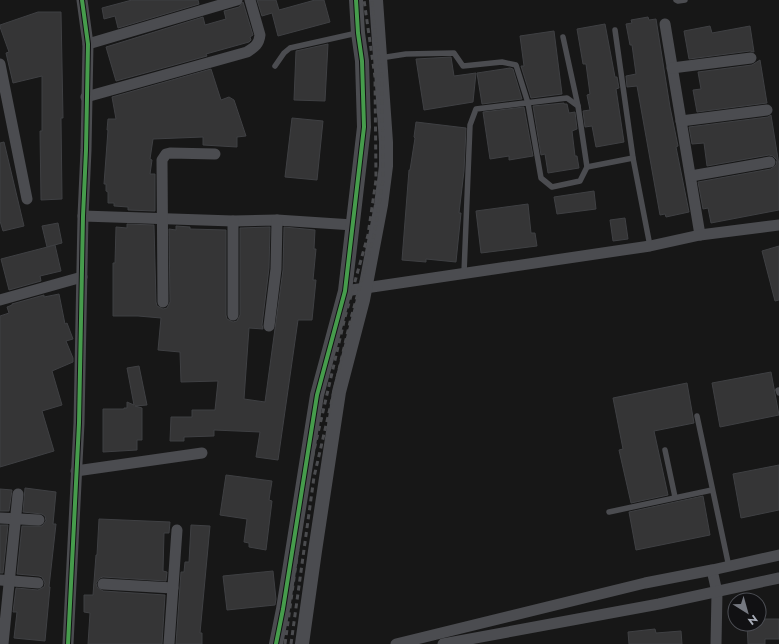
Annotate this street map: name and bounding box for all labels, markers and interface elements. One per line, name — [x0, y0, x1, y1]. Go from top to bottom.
north arrow — [727, 592, 767, 632]
text: N — [745, 611, 761, 629]

